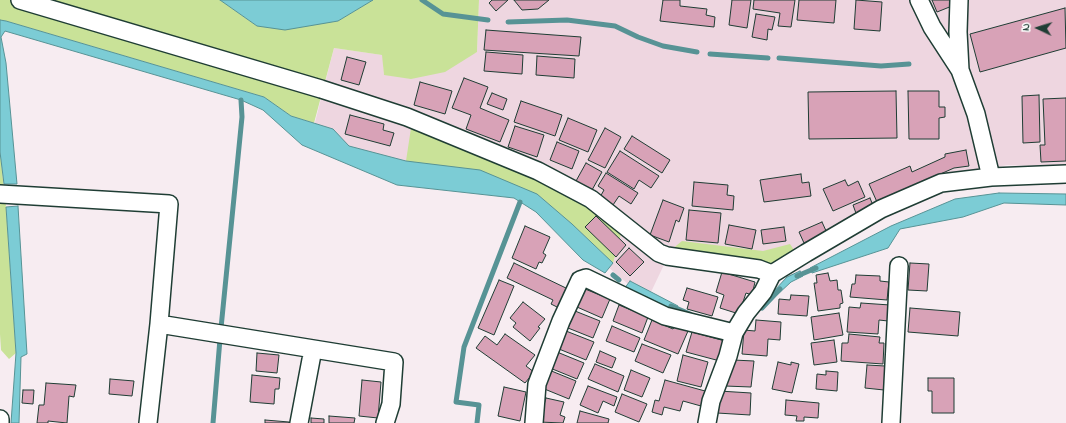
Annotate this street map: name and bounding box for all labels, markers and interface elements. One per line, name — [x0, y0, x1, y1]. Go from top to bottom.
north arrow — [1018, 8, 1058, 48]
text: N — [1018, 23, 1034, 31]

